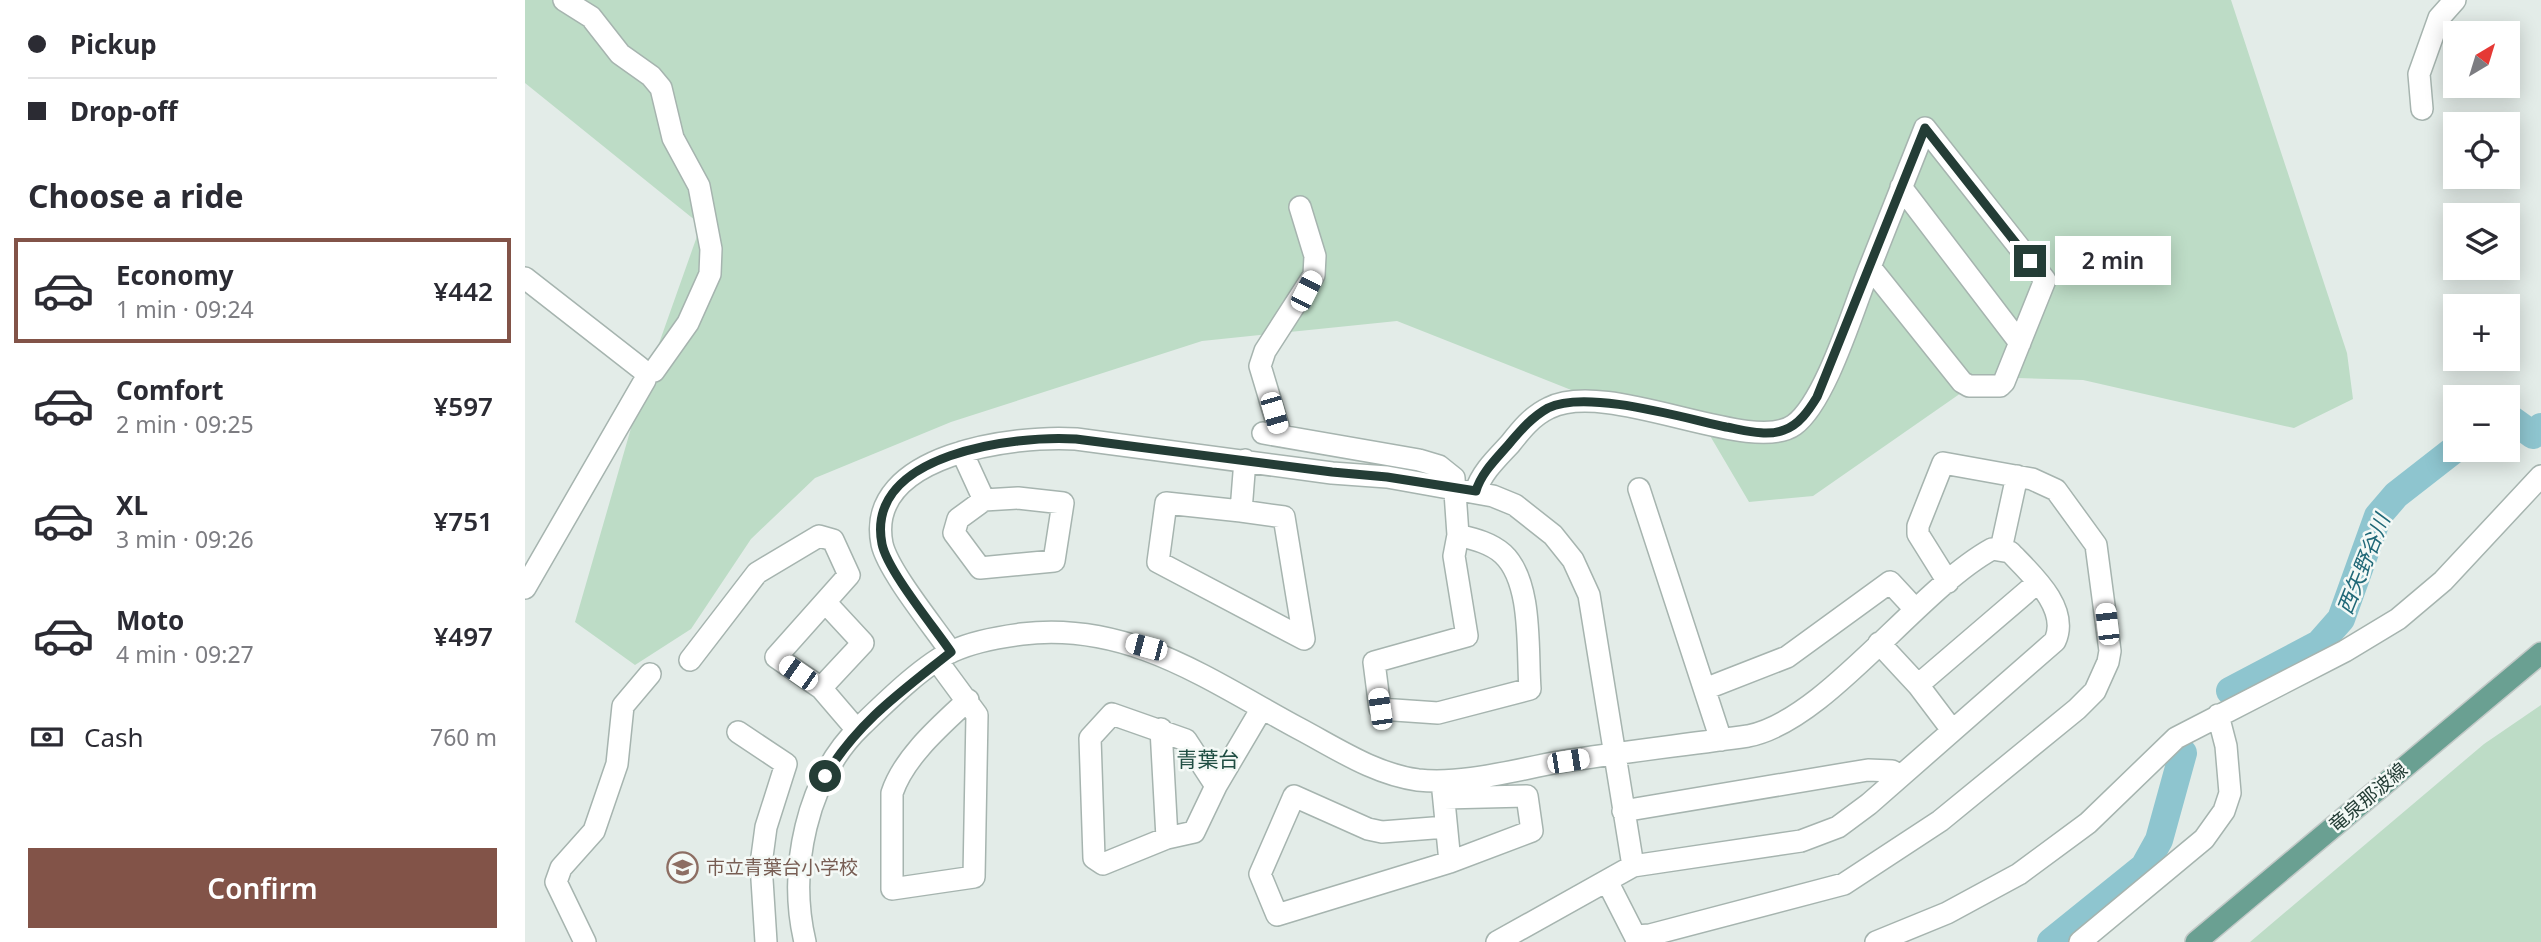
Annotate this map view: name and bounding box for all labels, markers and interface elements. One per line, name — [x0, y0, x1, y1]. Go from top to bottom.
north arrow — [2443, 21, 2520, 98]
map controls — [2443, 21, 2520, 462]
text: Pickup — [70, 26, 157, 62]
text: Drop-off — [70, 93, 177, 129]
button: locate — [2443, 112, 2520, 189]
text: Choose a ride — [28, 174, 244, 217]
button: layers — [2443, 203, 2520, 280]
callout: 2 min — [2055, 236, 2170, 286]
text: 2 min — [2082, 244, 2144, 276]
route end — [2014, 245, 2046, 277]
text: Economy — [116, 257, 234, 293]
icon: car — [32, 259, 95, 322]
car — [1288, 268, 1325, 314]
text: ¥442 — [434, 273, 493, 309]
text: 1 min · 09:24 — [116, 293, 254, 325]
button: + — [2443, 294, 2520, 371]
text: Comfort — [116, 372, 224, 408]
icon: car — [32, 374, 95, 437]
button: − — [2443, 385, 2520, 462]
text: ¥597 — [434, 388, 493, 424]
car — [1259, 390, 1290, 436]
text: 2 min · 09:25 — [116, 408, 254, 440]
text: XL — [116, 487, 148, 523]
icon: car — [32, 489, 95, 552]
text: ¥751 — [434, 503, 493, 539]
water label: 西矢野谷川 — [2330, 508, 2396, 618]
text: 3 min · 09:26 — [116, 523, 254, 555]
text: Moto — [116, 602, 184, 638]
car — [2095, 602, 2120, 646]
icon: car — [32, 604, 95, 667]
text: ¥497 — [434, 618, 493, 654]
car — [1123, 631, 1170, 663]
text: 4 min · 09:27 — [116, 638, 254, 670]
car — [775, 652, 822, 694]
car — [1367, 687, 1394, 731]
icon: cash — [28, 718, 66, 756]
text: Cash — [84, 719, 144, 755]
text: 760 m — [430, 721, 497, 753]
district label: 青葉台 — [1177, 745, 1240, 773]
car — [1546, 747, 1591, 775]
street label: 竜泉那波線 — [2323, 757, 2413, 837]
route start — [809, 760, 841, 792]
button: Confirm — [28, 848, 497, 928]
school or university icon: 市立青葉台小学校 — [666, 850, 700, 884]
place label: 市立青葉台小学校 — [706, 854, 858, 880]

